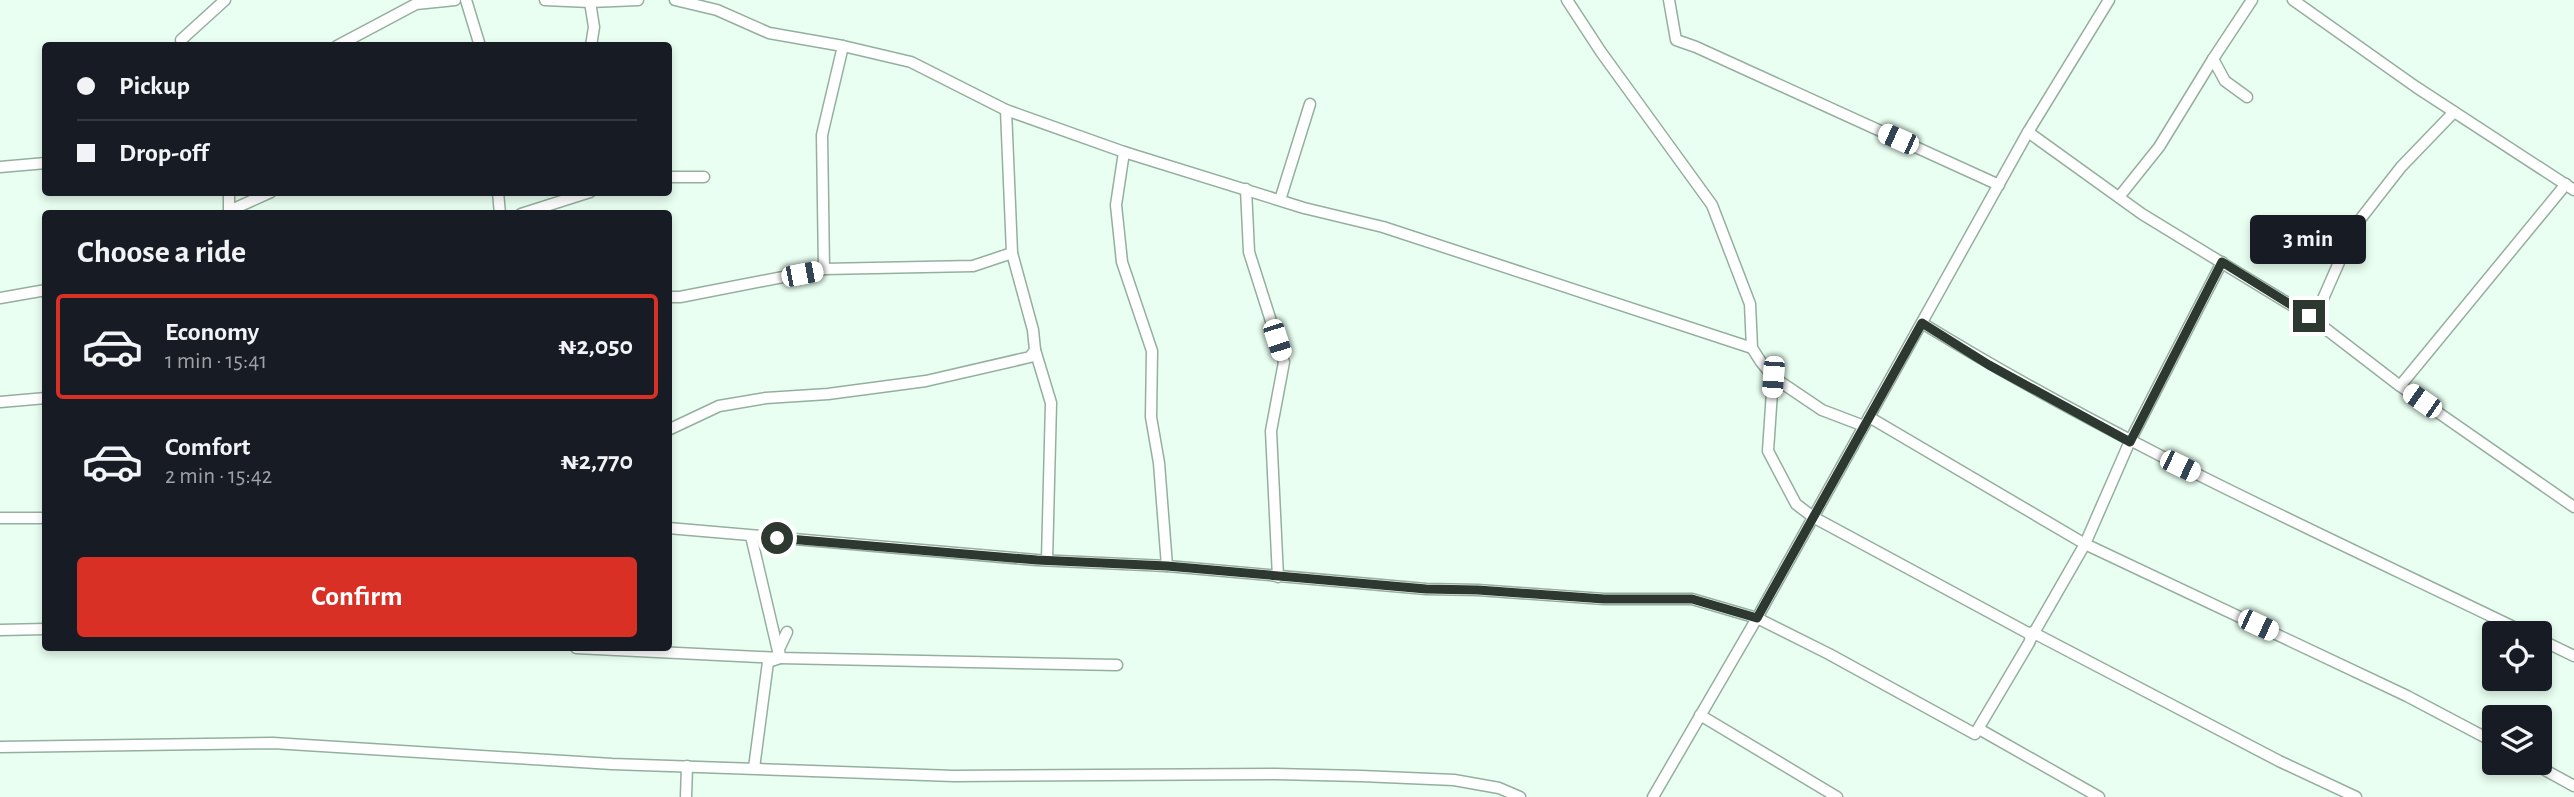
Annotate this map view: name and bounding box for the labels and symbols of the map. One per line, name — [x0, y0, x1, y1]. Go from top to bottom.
car — [1875, 121, 1922, 157]
callout: 3 min — [2251, 215, 2367, 264]
car — [780, 260, 825, 288]
route end — [2293, 300, 2325, 332]
car — [1261, 317, 1294, 363]
car — [1762, 355, 1785, 399]
car — [2399, 380, 2446, 422]
car — [2157, 447, 2204, 485]
route start — [761, 522, 793, 554]
car — [2235, 607, 2282, 643]

